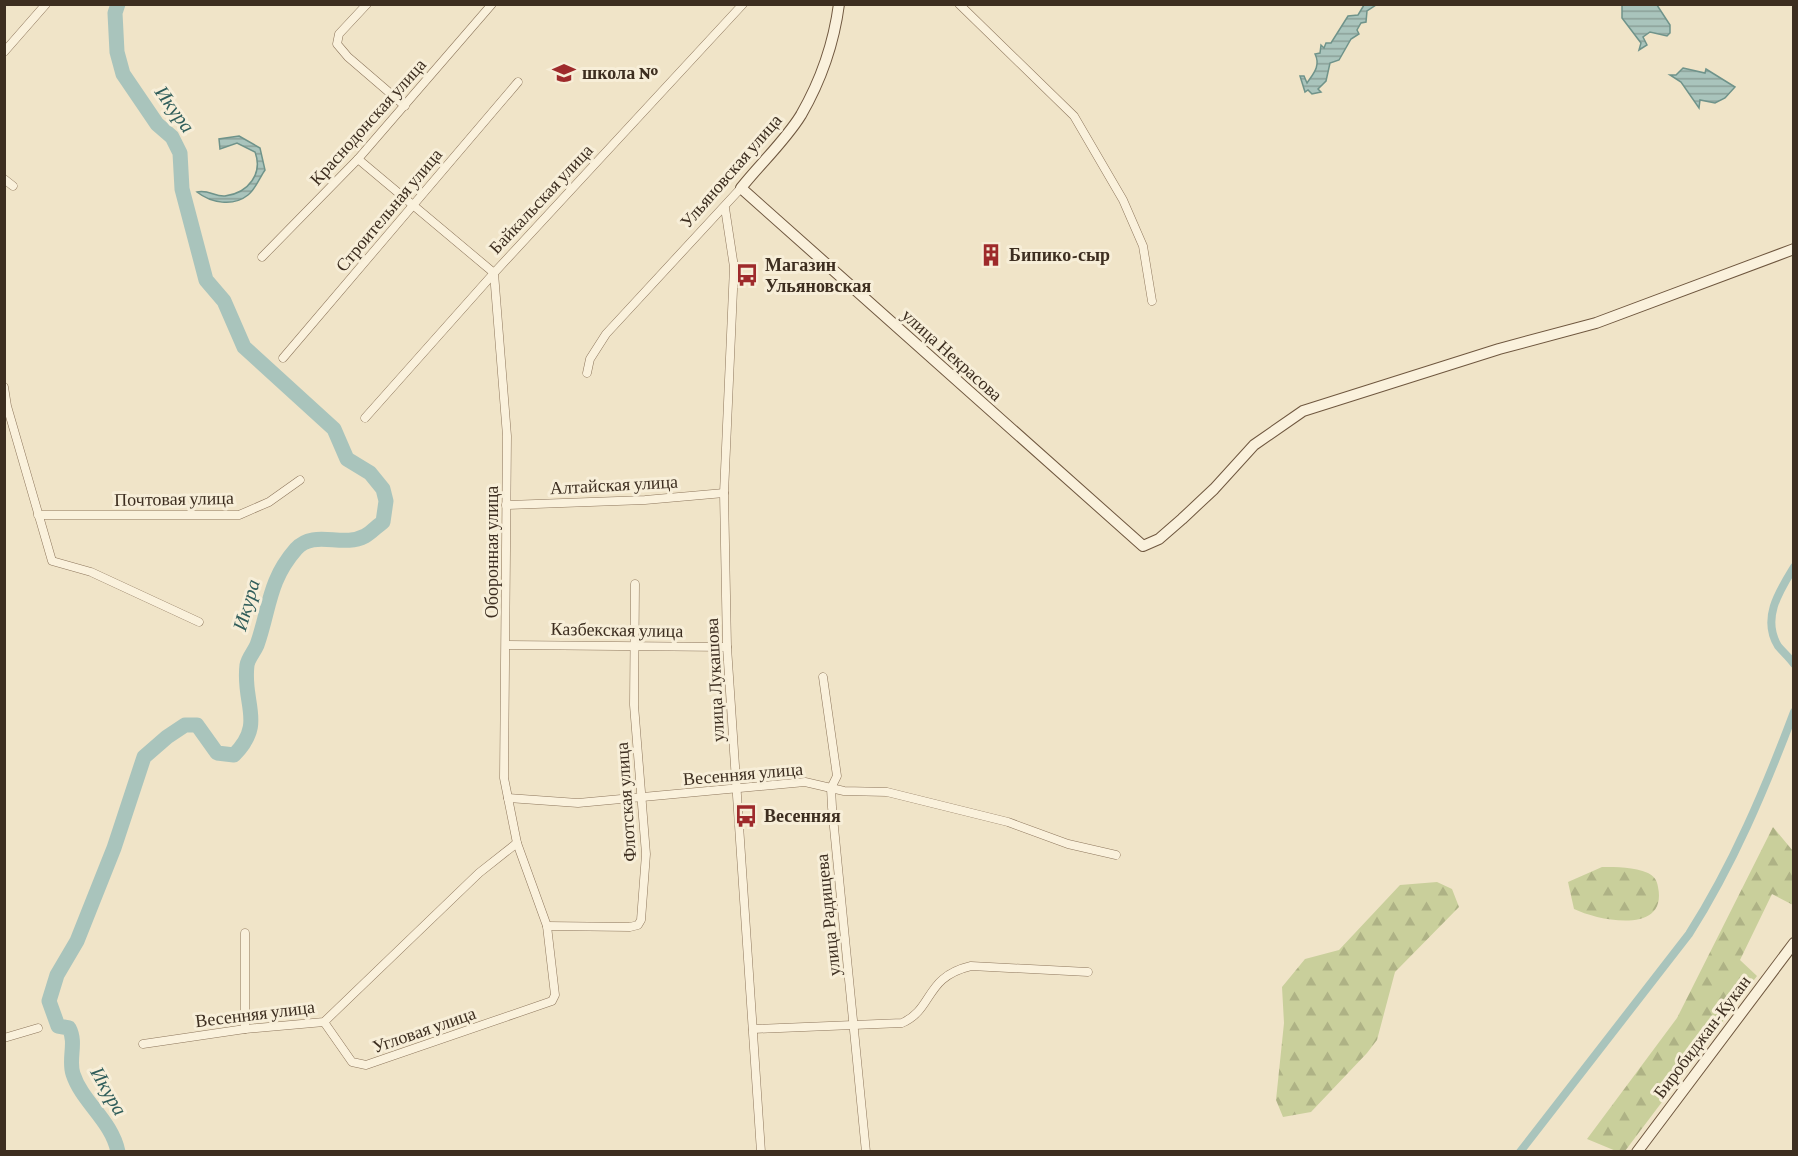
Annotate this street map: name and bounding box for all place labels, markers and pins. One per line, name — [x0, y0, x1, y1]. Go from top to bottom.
school or university icon: школа № — [551, 60, 577, 86]
place label: школа № — [582, 63, 658, 83]
building icon: Бипико-сыр — [978, 242, 1004, 268]
place label: Бипико-сыр — [1009, 245, 1110, 265]
place label: Магазин Ульяновская — [765, 255, 871, 296]
bus stop icon: Магазин Ульяновская — [734, 262, 760, 288]
bus stop icon: Весенняя — [733, 803, 759, 829]
place label: Весенняя — [764, 806, 841, 826]

